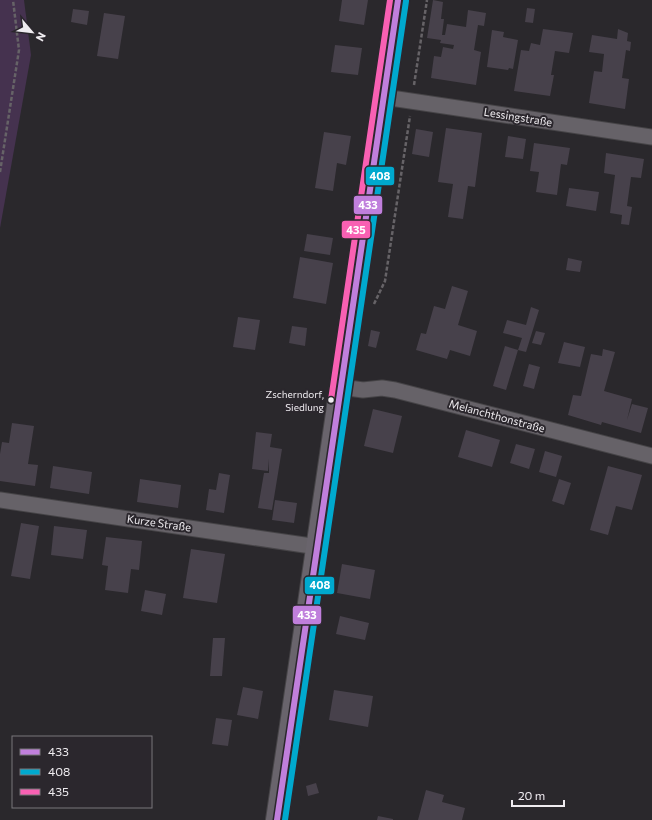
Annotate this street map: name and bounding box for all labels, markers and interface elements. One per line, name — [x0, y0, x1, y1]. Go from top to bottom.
north arrow — [12, 12, 52, 52]
text: N — [34, 30, 49, 44]
street label: Lessingstraße — [483, 105, 553, 128]
line badge: 408 — [365, 166, 395, 186]
text: 408 — [370, 169, 391, 182]
line badge: 433 — [353, 195, 383, 215]
text: 433 — [358, 198, 378, 211]
line badge: 435 — [341, 220, 371, 239]
text: 435 — [346, 223, 366, 236]
place label: Zscherndorf, Siedlung — [266, 388, 325, 413]
marker: Zscherndorf, Siedlung — [326, 395, 336, 405]
street label: Melanchthonstraße — [448, 396, 547, 435]
street label: Kurze Straße — [126, 512, 192, 533]
line badge: 408 — [304, 576, 335, 595]
text: 408 — [310, 578, 331, 591]
line badge: 433 — [292, 605, 322, 625]
text: 433 — [297, 608, 317, 621]
legend — [12, 736, 152, 808]
text: 433 — [48, 744, 69, 758]
text: 408 — [48, 764, 70, 778]
scale bar — [512, 782, 564, 808]
text: 435 — [48, 784, 69, 798]
text: 20 m — [518, 788, 545, 802]

